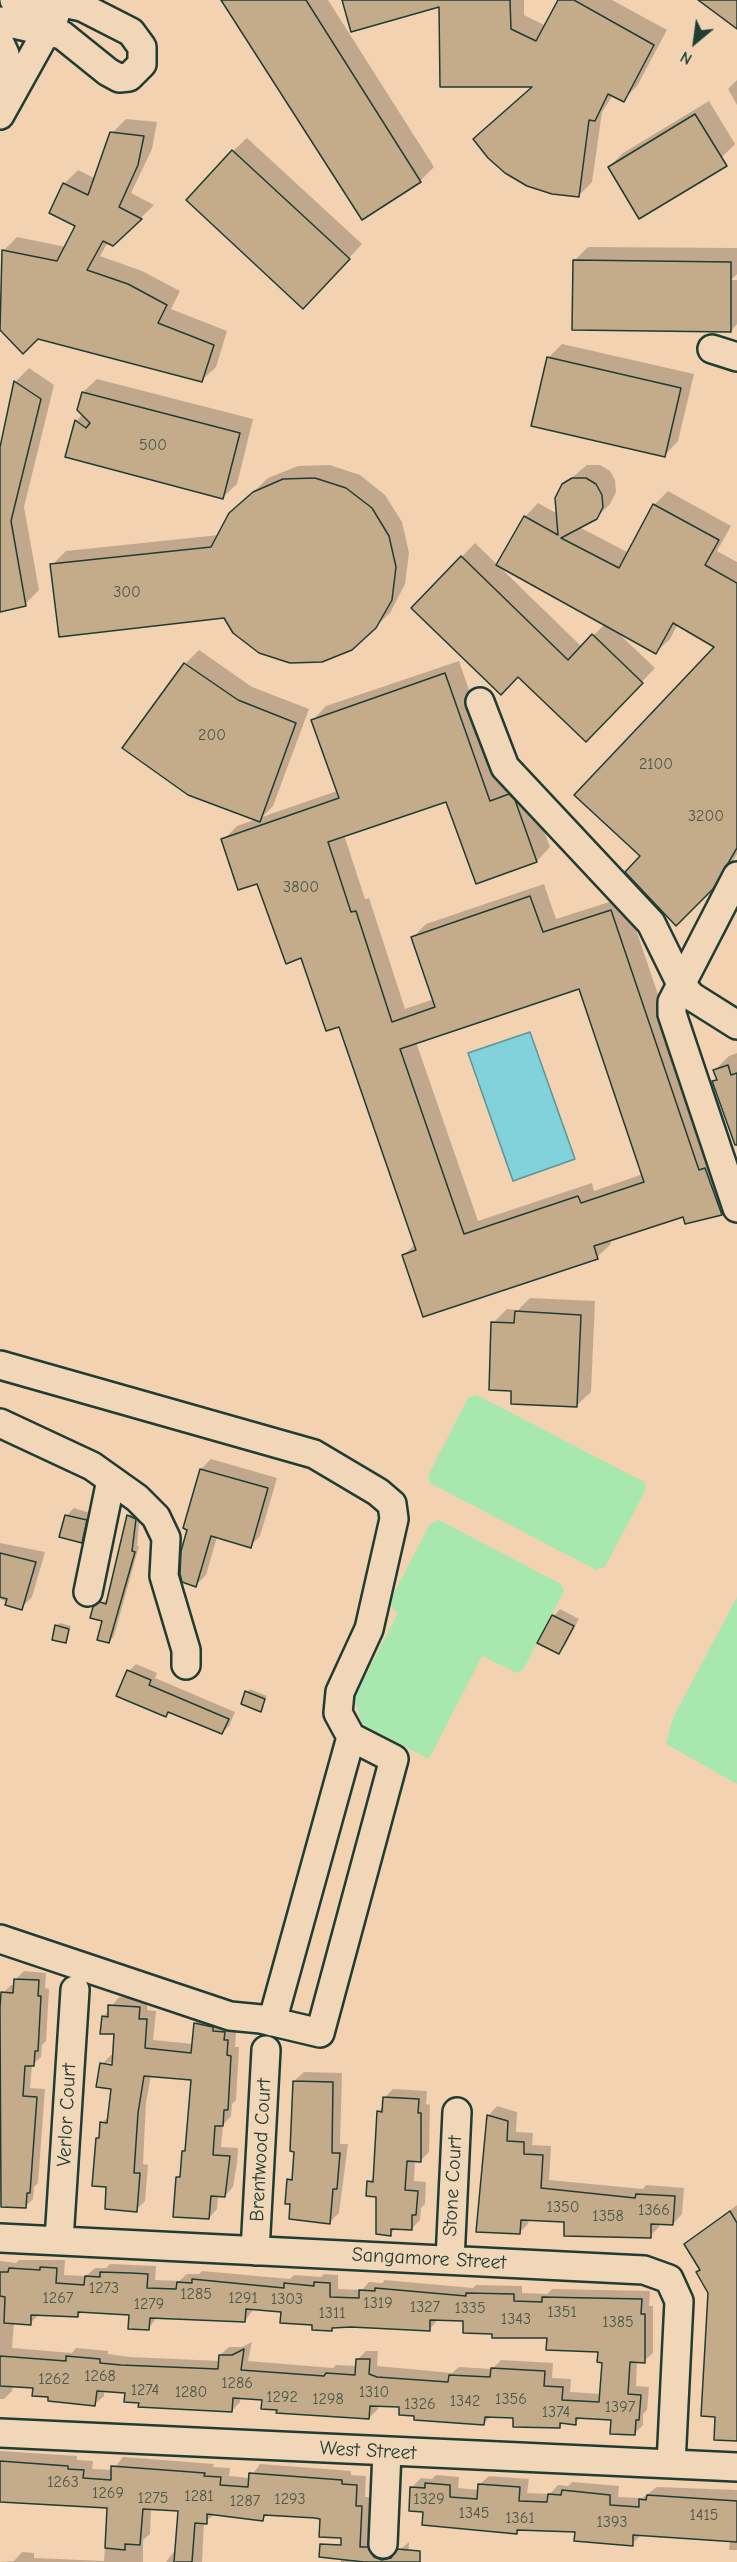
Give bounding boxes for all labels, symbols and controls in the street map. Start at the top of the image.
north arrow [665,12,725,72]
text: N [677,47,695,68]
house number: 500 [139,435,167,455]
house number: 300 [113,582,141,602]
house number: 200 [198,725,226,745]
house number: 2100 [639,754,673,774]
house number: 3200 [688,806,724,826]
house number: 3800 [283,877,319,897]
street label: Verlor Court [52,2063,82,2167]
street label: Brentwood Court [245,2078,277,2222]
street label: Stone Court [438,2135,468,2237]
house number: 1350 [547,2197,579,2217]
house number: 1366 [638,2200,670,2220]
house number: 1358 [592,2206,624,2226]
street label: Sangamore Street [351,2243,507,2275]
house number: 1273 [89,2278,119,2298]
house number: 1285 [180,2284,212,2304]
house number: 1267 [43,2288,73,2308]
house number: 1291 [228,2288,258,2308]
house number: 1303 [271,2289,303,2309]
house number: 1319 [363,2293,393,2313]
house number: 1279 [134,2294,164,2314]
house number: 1327 [410,2297,440,2317]
house number: 1335 [454,2298,486,2318]
house number: 1351 [547,2302,577,2322]
house number: 1311 [318,2303,346,2323]
house number: 1343 [501,2309,531,2329]
house number: 1385 [602,2312,634,2332]
house number: 1268 [84,2366,116,2386]
house number: 1262 [38,2369,70,2389]
house number: 1286 [221,2373,253,2393]
house number: 1274 [131,2380,159,2400]
house number: 1280 [175,2382,207,2402]
house number: 1310 [359,2382,389,2402]
house number: 1292 [266,2387,298,2407]
house number: 1298 [312,2389,344,2409]
house number: 1356 [495,2389,527,2409]
house number: 1342 [450,2391,480,2411]
house number: 1326 [404,2394,436,2414]
house number: 1397 [605,2397,635,2417]
house number: 1374 [542,2402,570,2422]
street label: West Street [319,2436,417,2466]
house number: 1263 [47,2472,79,2492]
house number: 1269 [92,2483,124,2503]
house number: 1281 [184,2486,214,2506]
house number: 1275 [138,2488,168,2508]
house number: 1293 [274,2489,306,2509]
house number: 1329 [413,2489,445,2509]
house number: 1287 [230,2491,260,2511]
house number: 1345 [459,2503,489,2523]
house number: 1415 [689,2505,719,2525]
house number: 1361 [505,2508,535,2528]
house number: 1393 [596,2512,628,2532]

